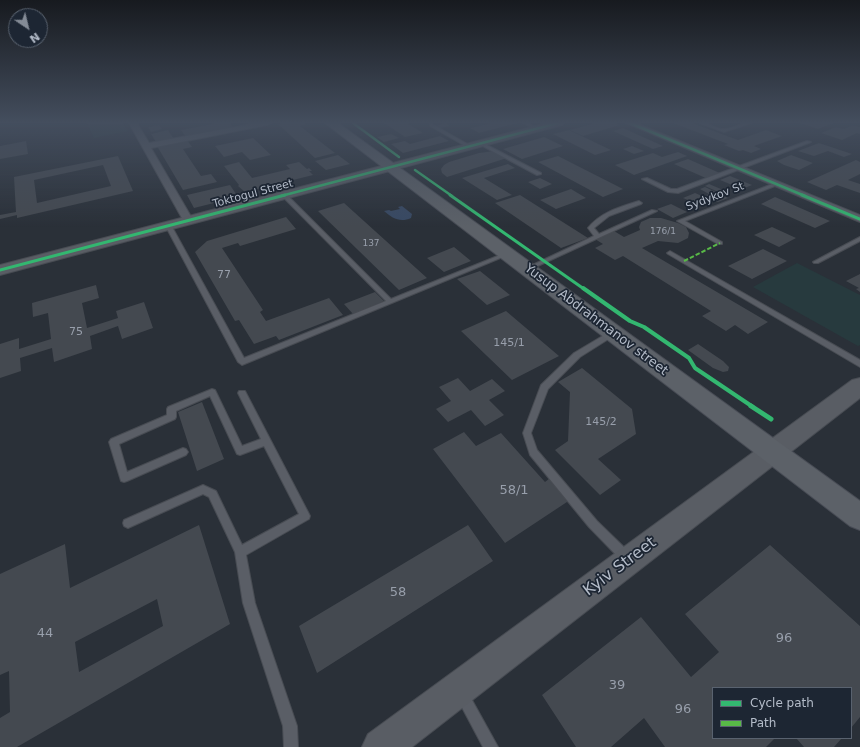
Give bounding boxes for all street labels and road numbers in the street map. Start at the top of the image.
street label: Toktogul Street [211,177,295,211]
street label: Sydykov St [684,180,746,214]
street label: Yusup Abdrahmanov street [521,261,671,379]
street label: Kyiv Street [580,533,660,601]

